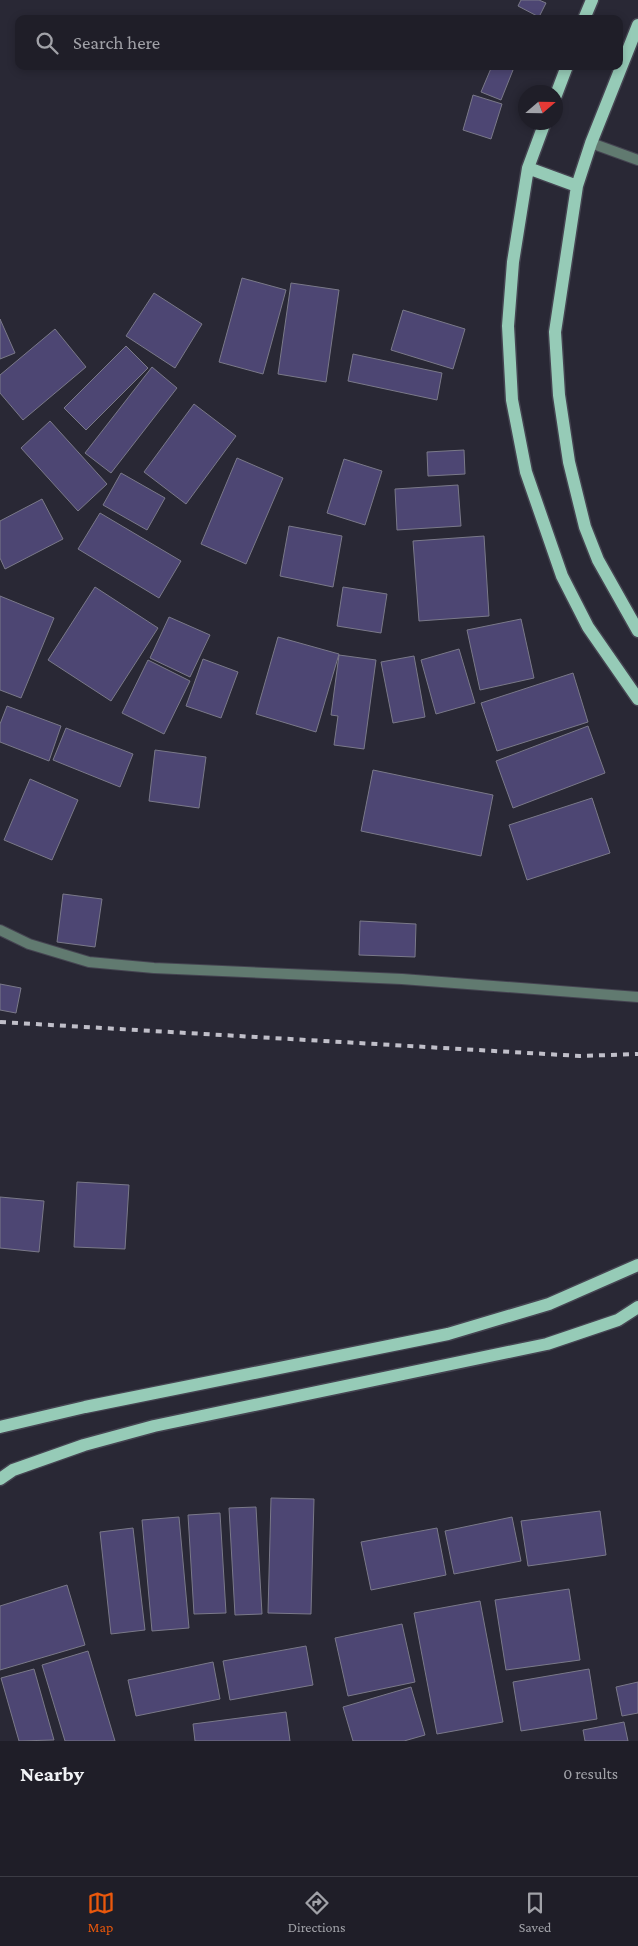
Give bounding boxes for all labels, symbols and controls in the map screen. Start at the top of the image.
search box [15,15,623,70]
icon: search [33,29,61,57]
text: Search here [73,32,160,53]
north arrow [518,85,563,130]
text: Nearby [20,1762,84,1786]
text: 0 results [563,1765,618,1782]
tab: Map [87,1889,115,1935]
tab: Directions [288,1889,346,1935]
tab: Saved [519,1889,551,1935]

